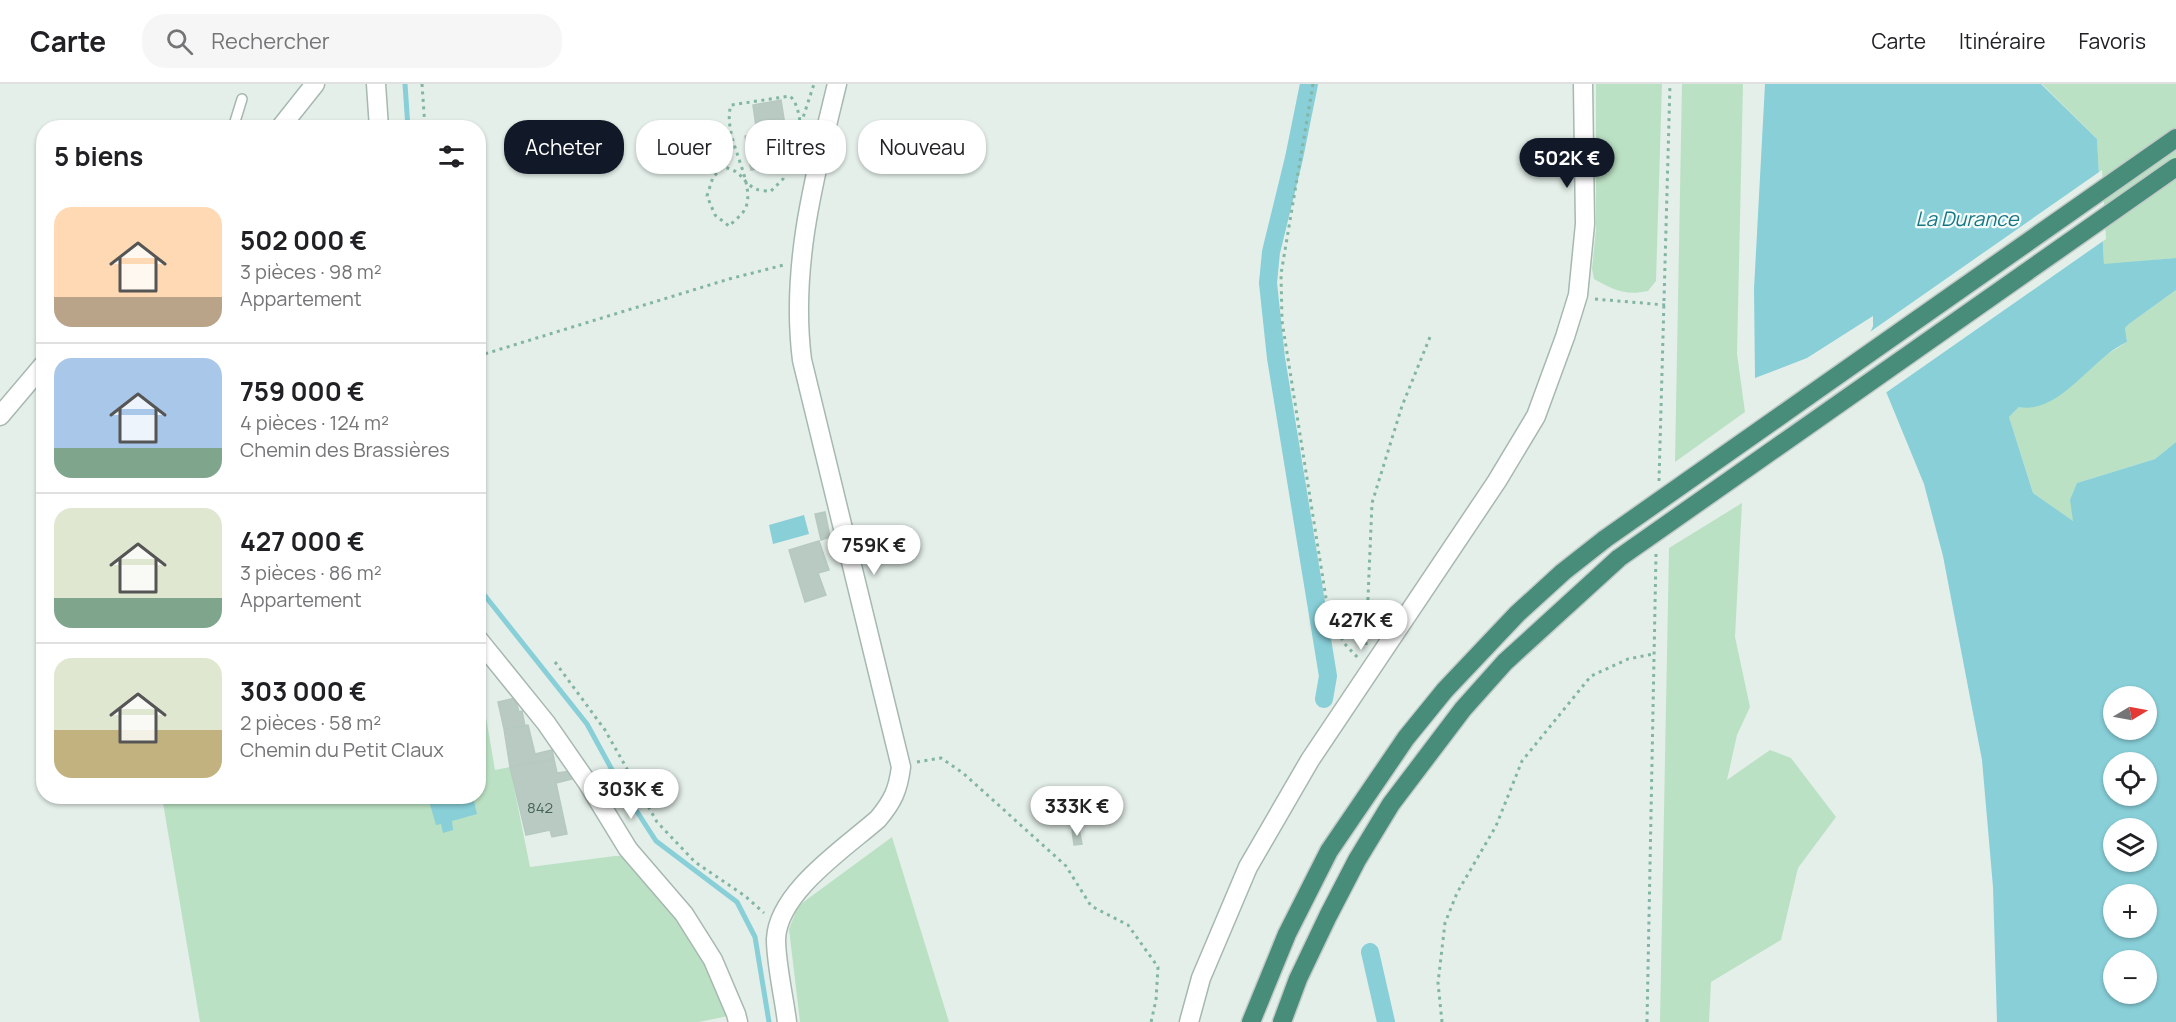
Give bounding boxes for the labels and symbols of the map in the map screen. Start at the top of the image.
pin: 502K € [1518,138,1616,189]
water label: La Durance [1916,205,2020,232]
pin: 759K € [825,525,923,576]
pin: 427K € [1312,600,1410,651]
north arrow [2103,686,2157,740]
pin: 303K € [582,769,680,820]
pin: 333K € [1028,786,1126,837]
house number: 842 [527,797,553,818]

